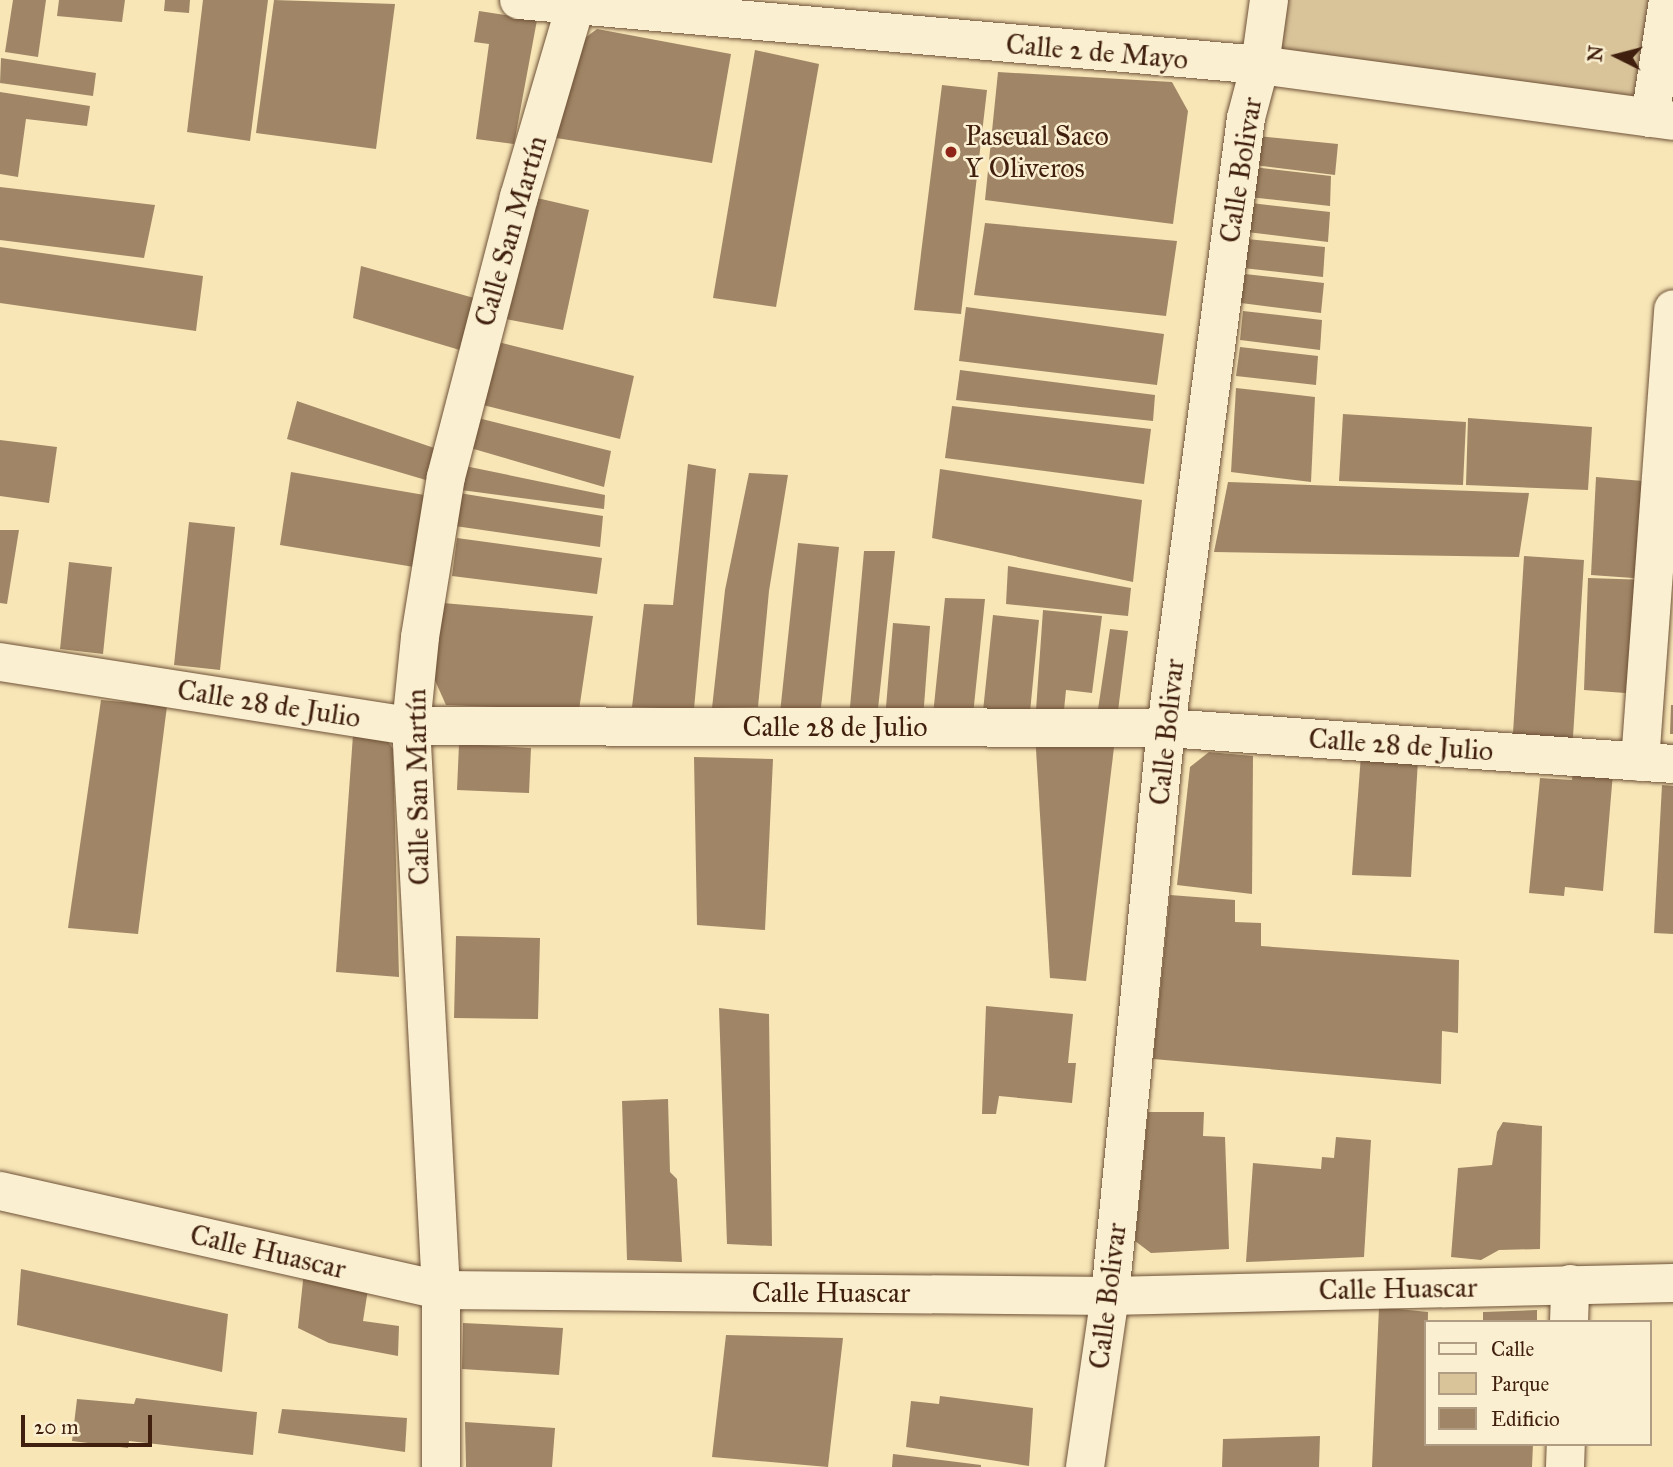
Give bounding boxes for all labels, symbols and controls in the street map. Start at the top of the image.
north arrow [1582,21,1652,91]
street label: Calle 2 de Mayo [1004,27,1190,77]
text: N [1583,45,1608,63]
street label: Calle Bolivar [1213,95,1269,245]
place label: Pascual Saco Y Oliveros [965,119,1109,185]
street label: Calle San Martín [468,132,554,330]
marker: Pascual Saco Y Oliveros [943,144,959,160]
street label: Calle Bolivar [1143,657,1191,807]
street label: Calle 28 de Julio [175,673,363,735]
street label: Calle San Martín [399,688,437,886]
street label: Calle 28 de Julio [742,710,928,744]
street label: Calle 28 de Julio [1307,722,1495,768]
street label: Calle Huascar [187,1218,349,1286]
street label: Calle Bolivar [1082,1221,1134,1371]
street label: Calle Huascar [1318,1271,1478,1307]
street label: Calle Huascar [752,1276,910,1310]
legend [1424,1320,1652,1446]
text: Calle [1491,1336,1534,1362]
text: Parque [1491,1371,1549,1397]
scale bar [24,1400,156,1444]
text: Edificio [1491,1406,1560,1432]
text: 20 m [34,1414,79,1440]

